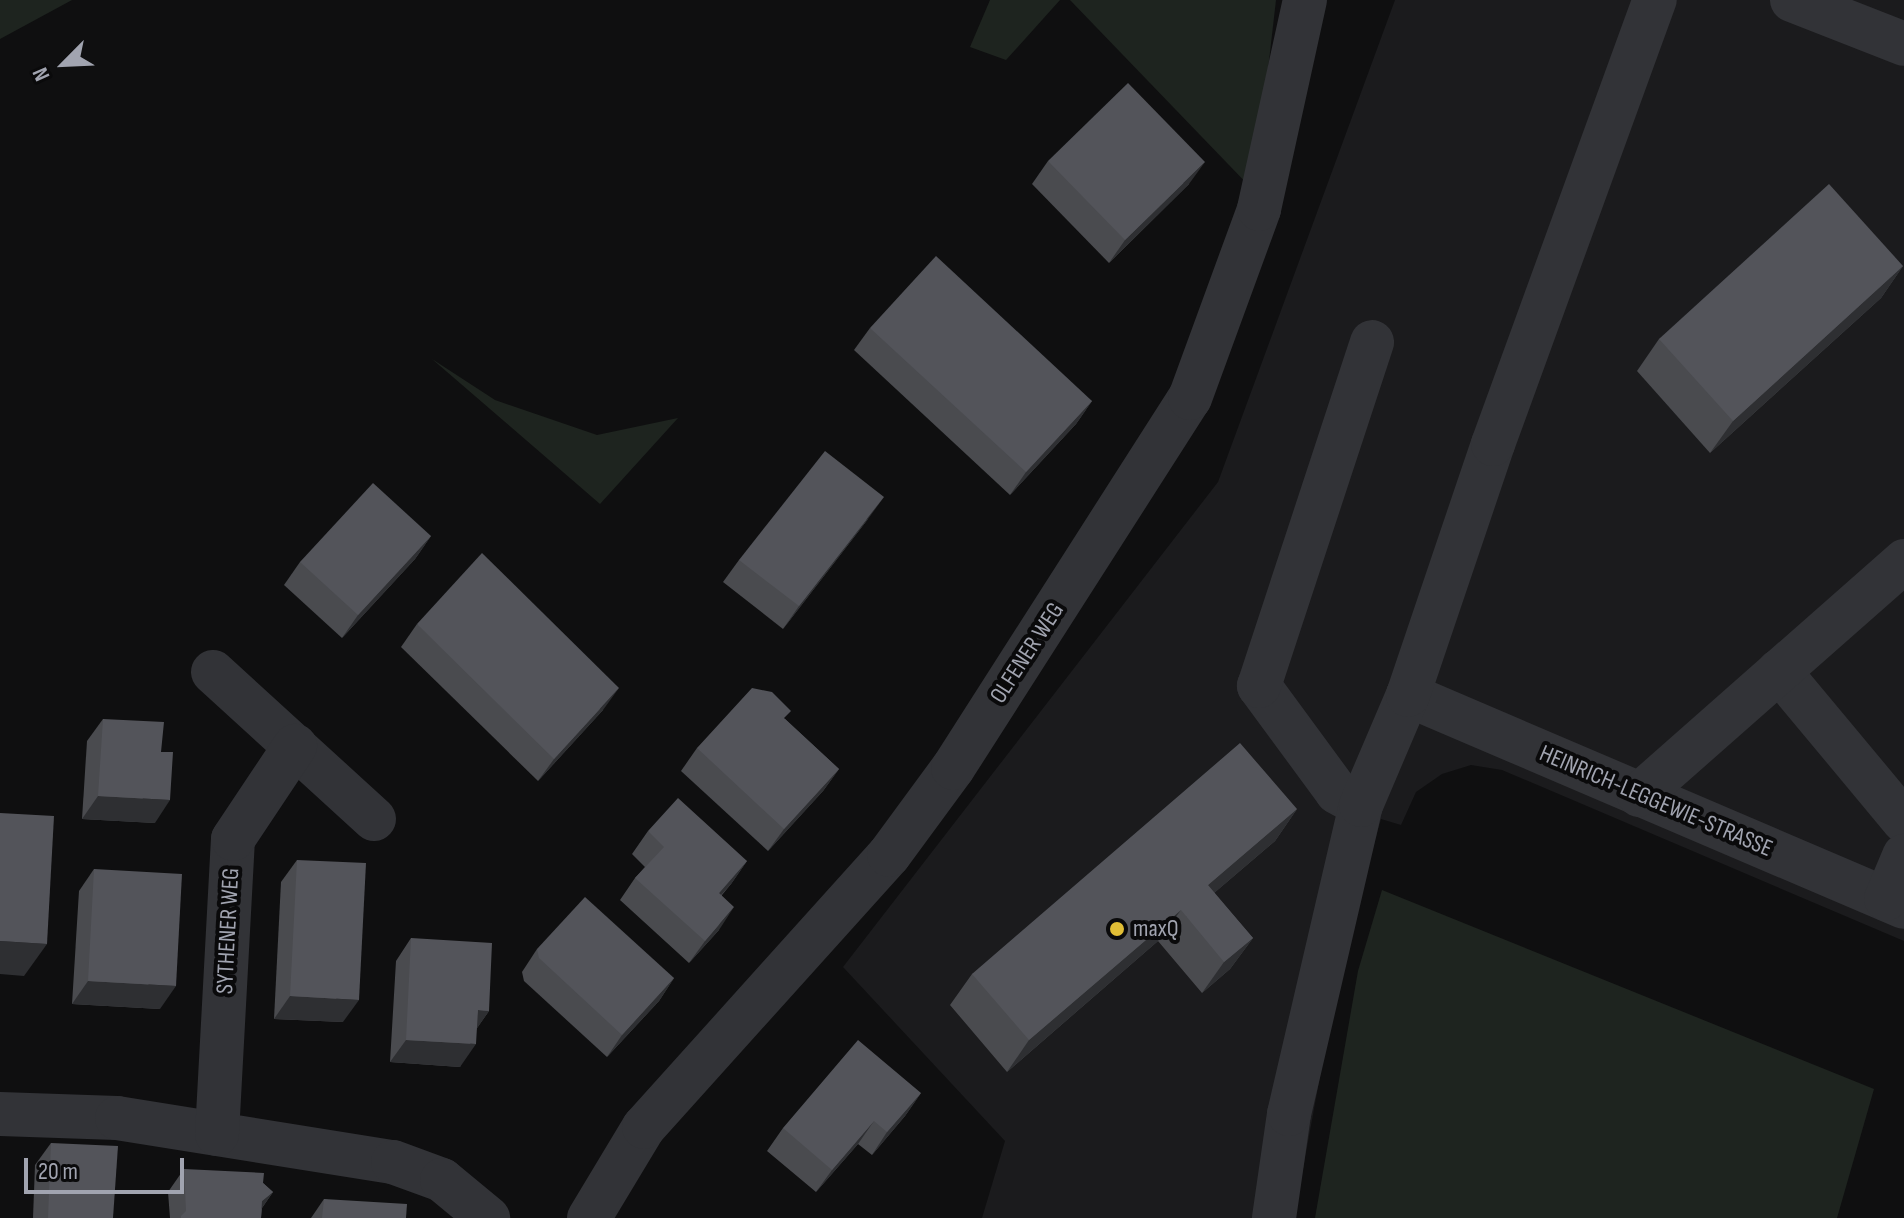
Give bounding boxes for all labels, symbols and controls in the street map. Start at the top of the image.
north arrow [24,24,104,104]
text: N [27,63,56,85]
street label: OLFENER WEG [984,597,1070,709]
street label: HEINRICH-LEGGEWIE-STRASSE [1535,739,1777,863]
street label: SYTHENER WEG [210,867,246,995]
place label: maxQ [1133,915,1178,943]
marker: maxQ [1108,920,1126,938]
scale bar [28,1142,188,1192]
text: 20 m [38,1157,78,1186]

